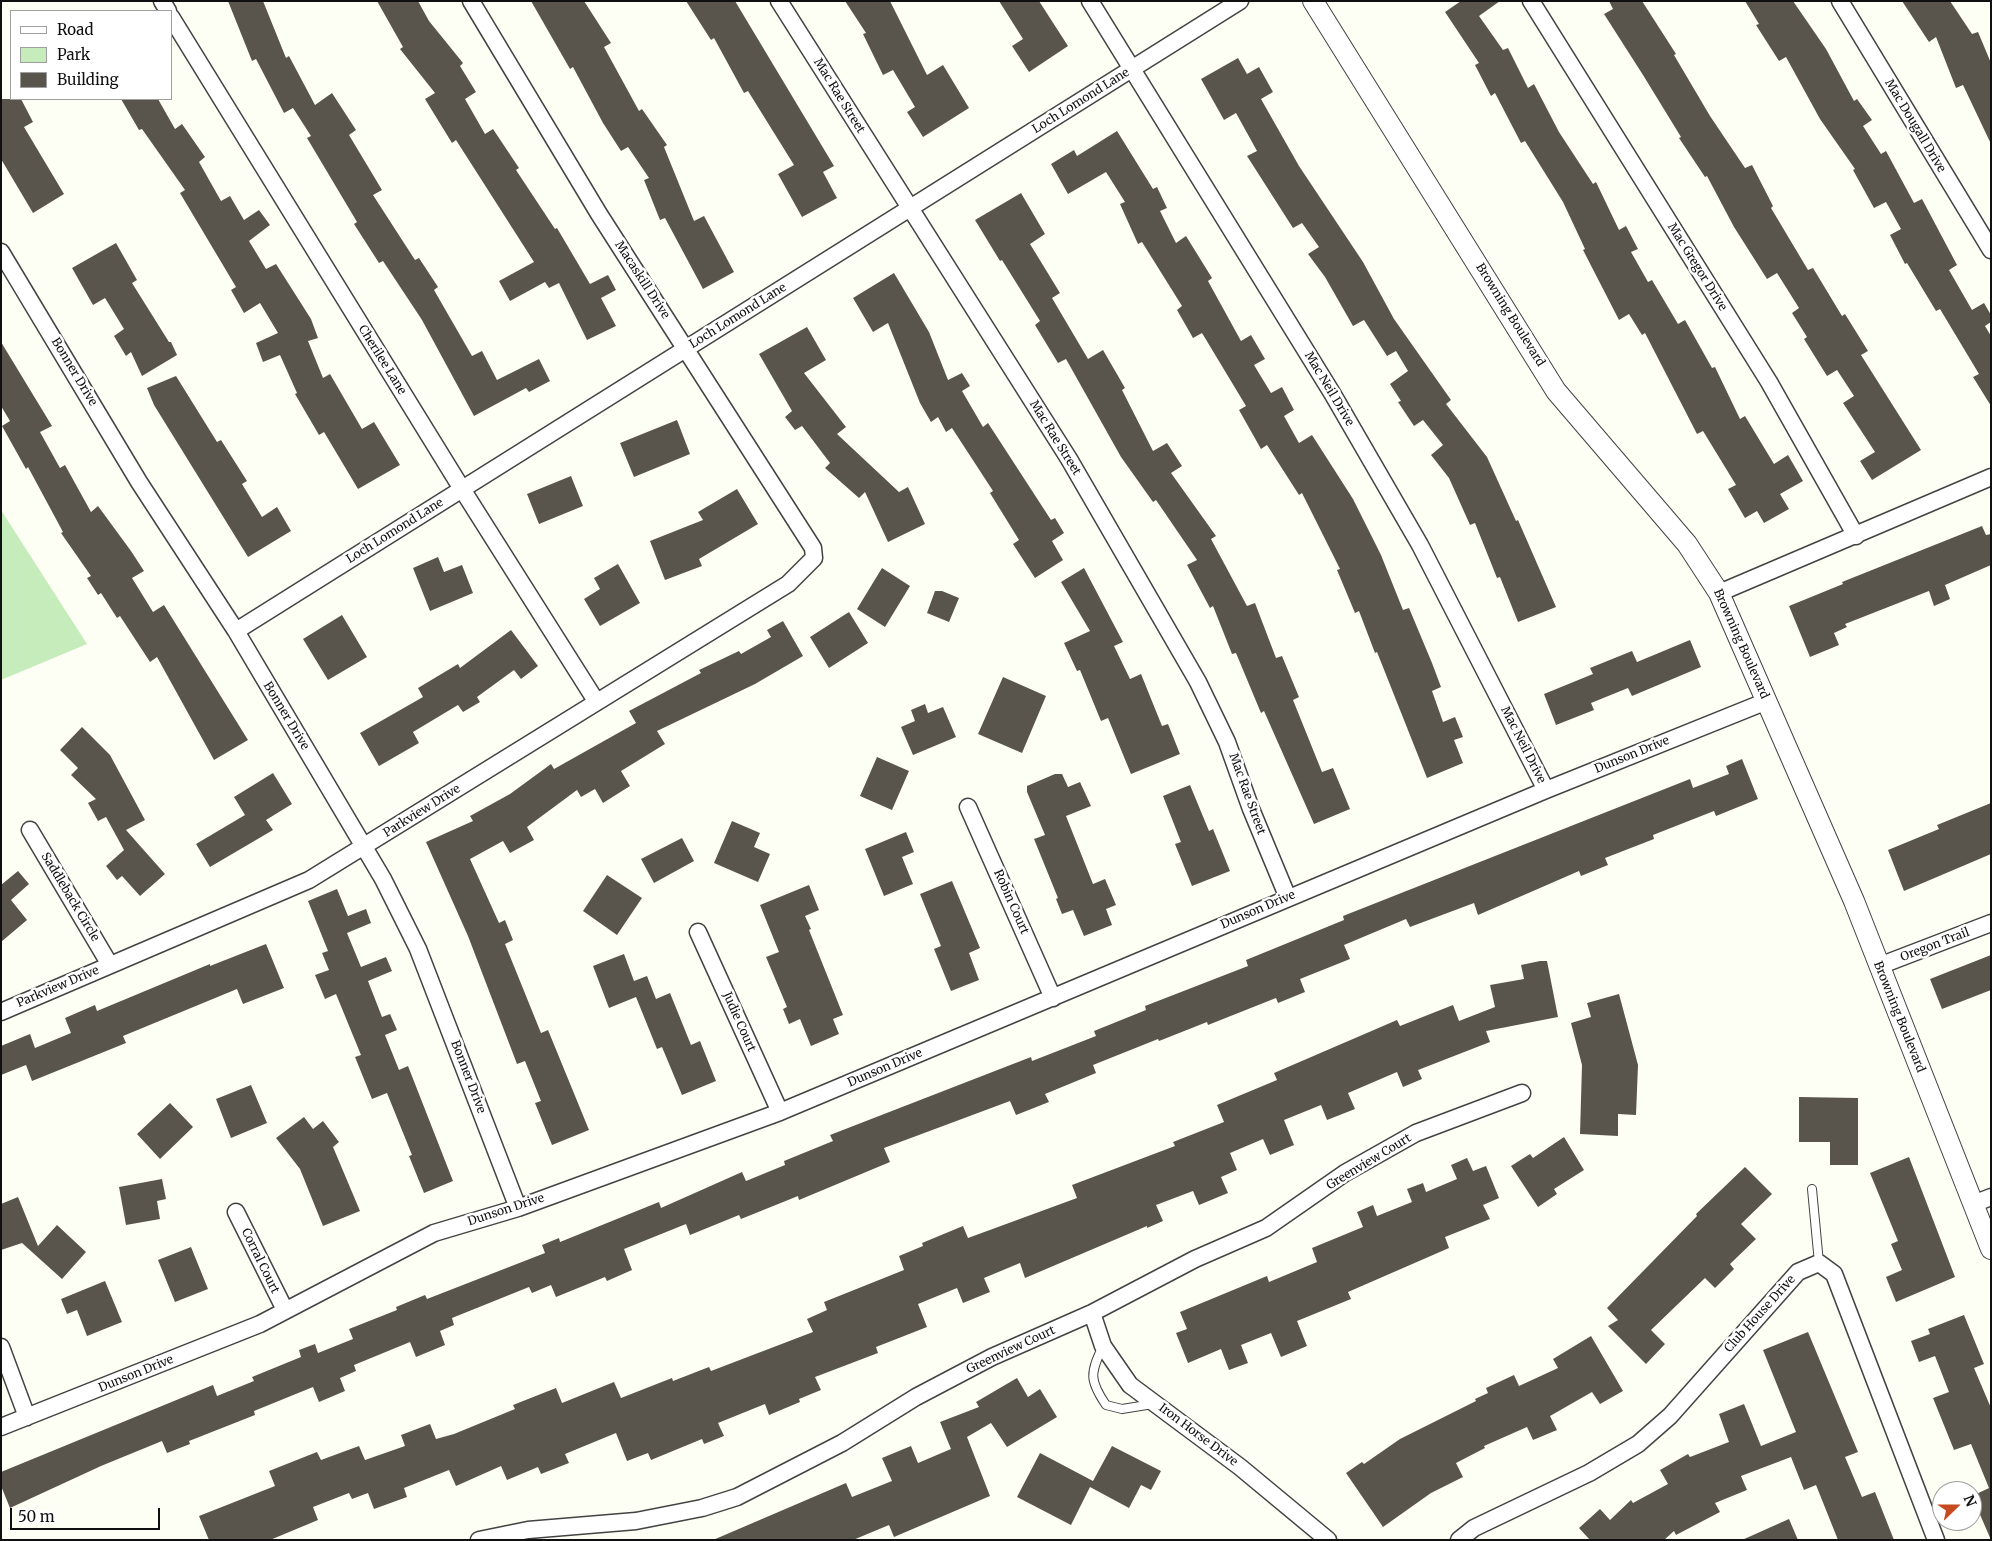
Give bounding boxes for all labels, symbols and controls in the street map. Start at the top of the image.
legend [10,10,172,100]
text: Road [57,20,93,39]
text: Park [57,45,90,64]
street label: Mac Rae Street [810,56,868,136]
street label: Loch Lomond Lane [1030,65,1132,137]
text: Building [57,70,119,89]
street label: Mac Dougall Drive [1882,77,1948,175]
street label: Mac Gregor Drive [1664,221,1730,313]
street label: Macaskill Drive [612,239,672,321]
street label: Browning Boulevard [1473,261,1547,369]
street label: Loch Lomond Lane [687,280,789,352]
street label: Cherilee Lane [355,323,409,397]
street label: Bonner Drive [48,335,100,409]
street label: Mac Neil Drive [1301,349,1357,429]
street label: Mac Rae Street [1026,398,1084,478]
street label: Loch Lomond Lane [344,495,446,567]
street label: Browning Boulevard [1710,587,1772,701]
street label: Bonner Drive [260,679,312,753]
street label: Mac Neil Drive [1497,704,1549,786]
street label: Dunson Drive [1592,733,1672,777]
street label: Mac Rae Street [1226,751,1268,837]
street label: Parkview Drive [381,782,463,840]
street label: Saddleback Circle [38,850,102,944]
street label: Robin Court [990,867,1032,937]
street label: Dunson Drive [1219,888,1297,932]
street label: Oregon Trail [1898,925,1972,965]
street label: Browning Boulevard [1870,959,1928,1075]
street label: Parkview Drive [15,963,101,1011]
street label: Judie Court [719,990,759,1054]
street label: Bonner Drive [448,1039,488,1115]
street label: Dunson Drive [846,1046,924,1090]
street label: Greenview Court [1324,1131,1414,1193]
street label: Dunson Drive [466,1191,546,1229]
street label: Corral Court [238,1226,282,1296]
street label: Club House Drive [1722,1272,1798,1356]
street label: Greenview Court [964,1323,1058,1377]
street label: Dunson Drive [96,1352,176,1396]
street label: Iron Horse Drive [1156,1401,1240,1469]
north arrow [1932,1481,1982,1531]
text: N [1960,1492,1980,1509]
scale bar [12,1498,162,1530]
text: 50 m [18,1507,55,1526]

